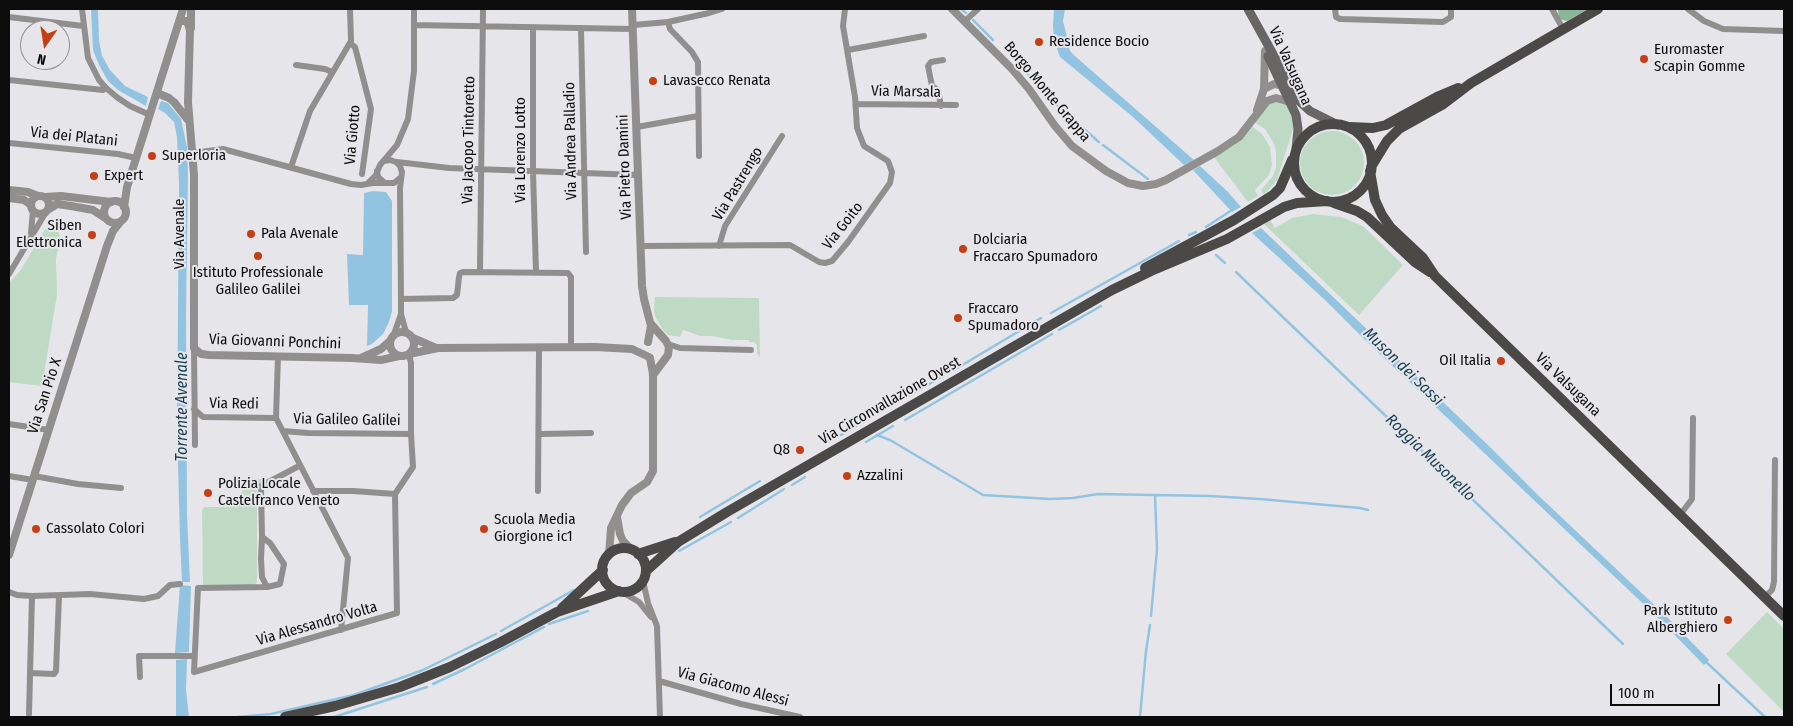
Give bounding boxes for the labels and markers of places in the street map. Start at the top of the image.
place label: Residence Bocio [1049,33,1149,51]
marker: Residence Bocio [1033,36,1045,48]
place label: Euromaster Scapin Gomme [1654,41,1745,76]
marker: Euromaster Scapin Gomme [1638,53,1650,65]
place label: Lavasecco Renata [663,72,771,90]
marker: Lavasecco Renata [647,75,659,87]
place label: Superloria [162,147,226,165]
marker: Superloria [146,150,158,162]
place label: Expert [104,167,143,185]
marker: Expert [88,170,100,182]
place label: Siben Elettronica [16,217,82,252]
place label: Pala Avenale [261,225,338,243]
marker: Pala Avenale [245,228,257,240]
marker: Siben Elettronica [86,229,98,241]
place label: Dolciaria Fraccaro Spumadoro [973,231,1098,266]
marker: Dolciaria Fraccaro Spumadoro [957,243,969,255]
marker: Istituto Professionale Galileo Galilei [252,250,264,262]
place label: Istituto Professionale Galileo Galilei [193,264,323,299]
place label: Fraccaro Spumadoro [968,300,1039,335]
marker: Fraccaro Spumadoro [952,312,964,324]
place label: Oil Italia [1439,352,1491,370]
marker: Oil Italia [1495,355,1507,367]
place label: Q8 [773,441,790,459]
marker: Q8 [794,444,806,456]
place label: Azzalini [857,467,903,485]
marker: Azzalini [841,470,853,482]
place label: Polizia Locale Castelfranco Veneto [218,475,340,510]
marker: Polizia Locale Castelfranco Veneto [202,487,214,499]
place label: Scuola Media Giorgione ic1 [494,511,575,546]
place label: Cassolato Colori [46,520,145,538]
marker: Cassolato Colori [30,523,42,535]
marker: Scuola Media Giorgione ic1 [478,523,490,535]
place label: Park Istituto Alberghiero [1643,602,1718,637]
marker: Park Istituto Alberghiero [1722,614,1734,626]

